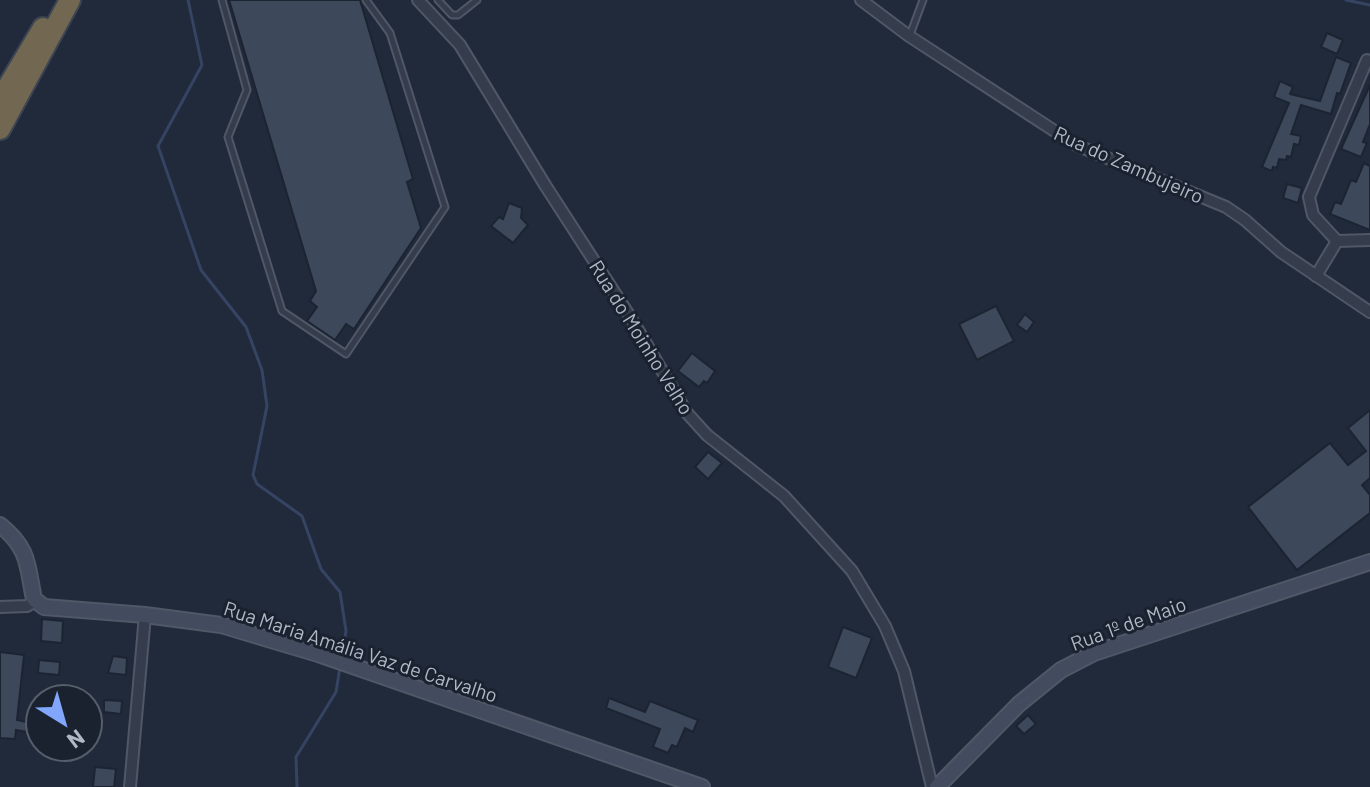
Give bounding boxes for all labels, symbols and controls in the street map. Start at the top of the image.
street label: Rua do Zambujeiro [1051,120,1207,208]
street label: Rua do Moinho Velho [585,255,699,419]
street label: Rua 1º de Maio [1067,591,1189,655]
street label: Rua Maria Amália Vaz de Carvalho [221,595,501,707]
north arrow [24,683,104,763]
text: N [63,725,90,755]

